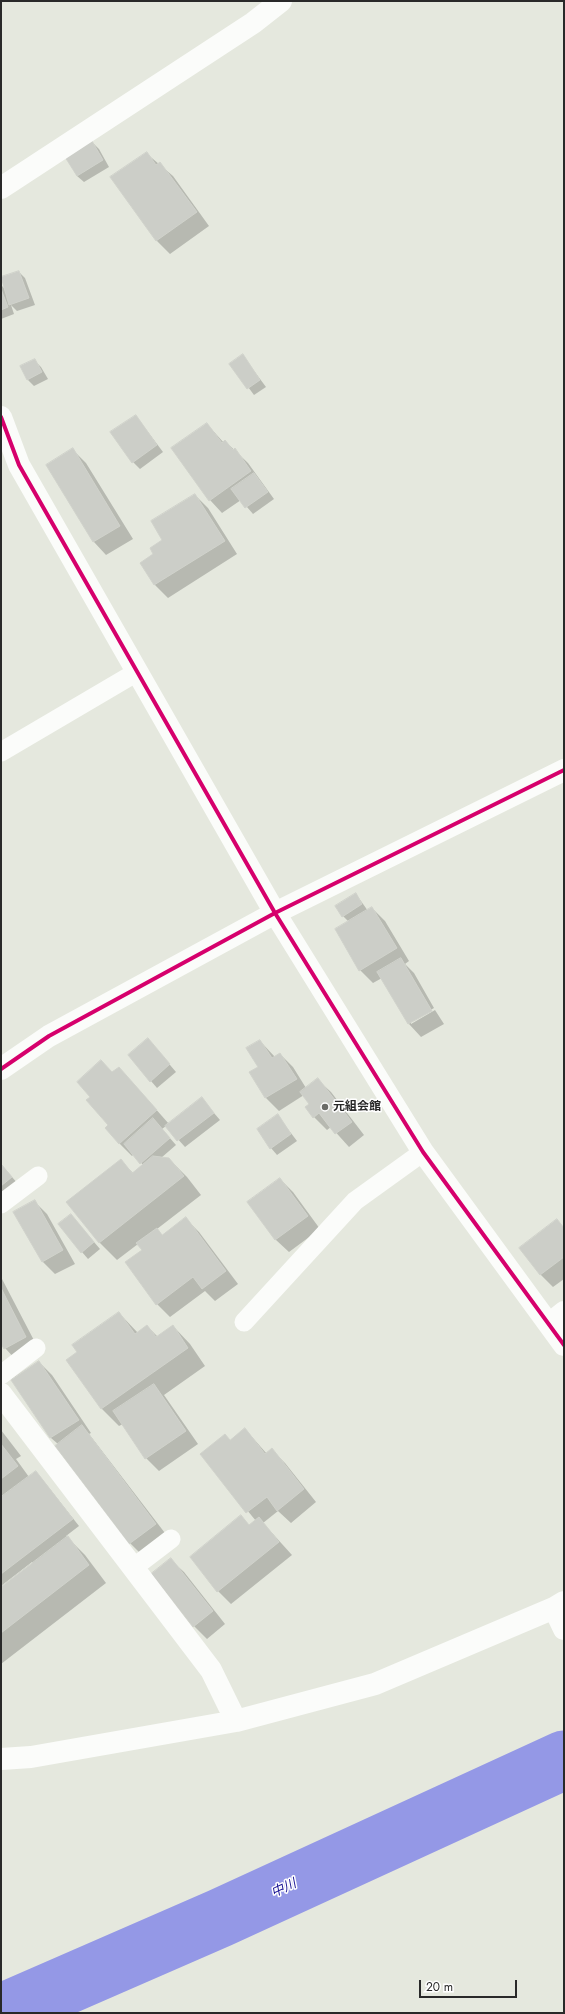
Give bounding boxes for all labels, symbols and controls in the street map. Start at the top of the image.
place label: 元組会館 [333,1100,381,1114]
marker: 元組会館 [320,1102,330,1112]
water label: 中川 [269,1876,299,1902]
scale bar [421,1972,519,1998]
text: 20 m [426,1978,453,1996]

